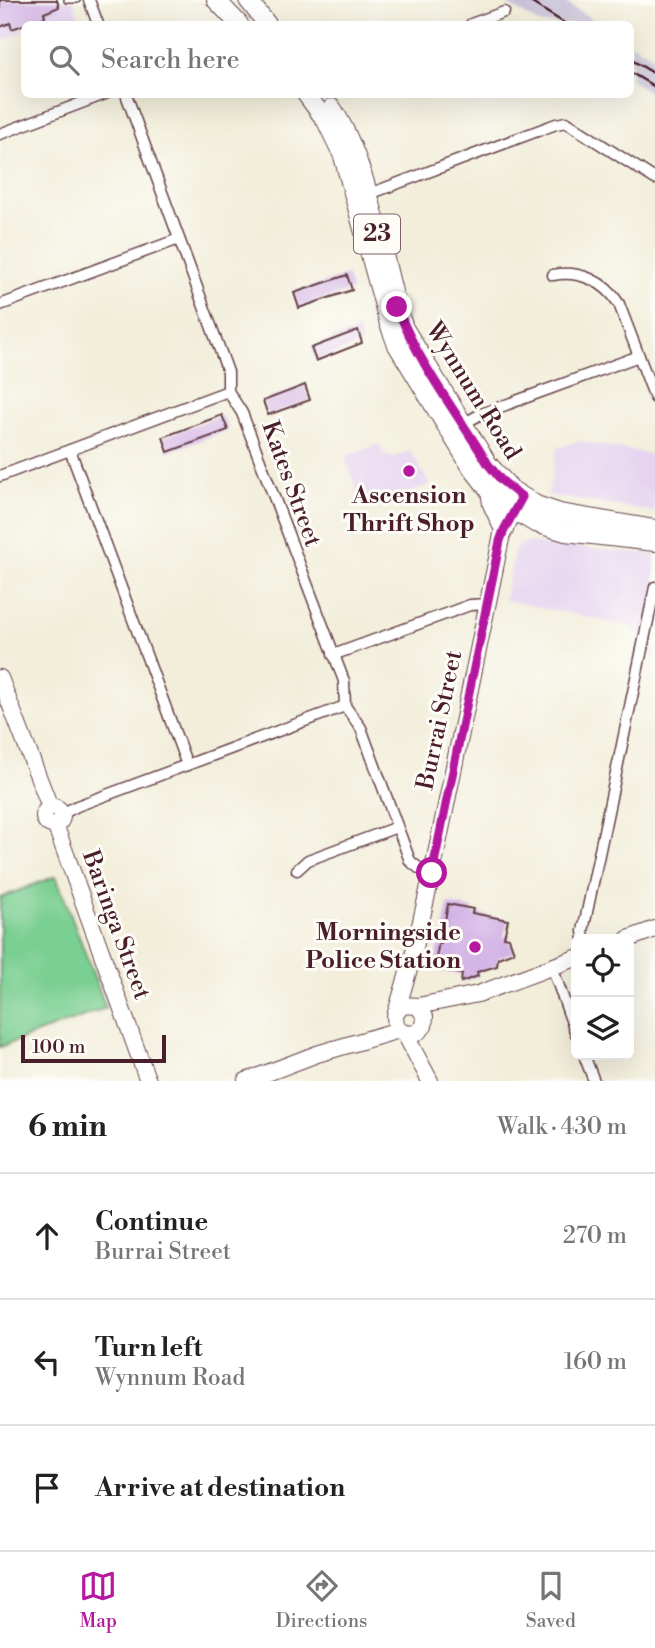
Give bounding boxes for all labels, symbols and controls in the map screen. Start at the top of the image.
search box [21,21,634,98]
icon: search [45,41,83,79]
text: Search here [101,44,240,76]
road number: 23 [354,215,400,254]
route end [381,291,412,322]
street label: Wynnum Road [418,316,527,466]
street label: Kates Street [254,417,328,551]
marker: Ascension Thrift Shop [401,463,417,479]
place label: Ascension Thrift Shop [343,481,475,539]
street label: Burrai Street [410,647,470,793]
street label: Baringa Street [75,845,157,1004]
route start [416,857,447,888]
place label: Morningside Police Station [306,918,461,976]
map controls [571,934,634,1060]
button: locate [571,934,634,997]
marker: Morningside Police Station [467,939,483,955]
button: layers [571,997,634,1060]
scale bar [21,1032,166,1064]
text: 100 m [32,1035,85,1059]
text: 6 min [28,1108,107,1146]
text: Walk · 430 m [497,1113,627,1141]
text: Continue [95,1206,208,1238]
icon: ahead [28,1217,66,1255]
text: 270 m [563,1222,627,1250]
text: Burrai Street [95,1238,231,1266]
text: Turn left [95,1332,203,1364]
icon: left [28,1343,66,1381]
text: 160 m [564,1348,627,1376]
text: Wynnum Road [95,1364,245,1392]
icon: arrive [28,1469,66,1507]
text: Arrive at destination [95,1472,345,1504]
tab: Map [79,1567,117,1633]
tab: Directions [276,1567,367,1633]
tab: Saved [526,1567,576,1633]

